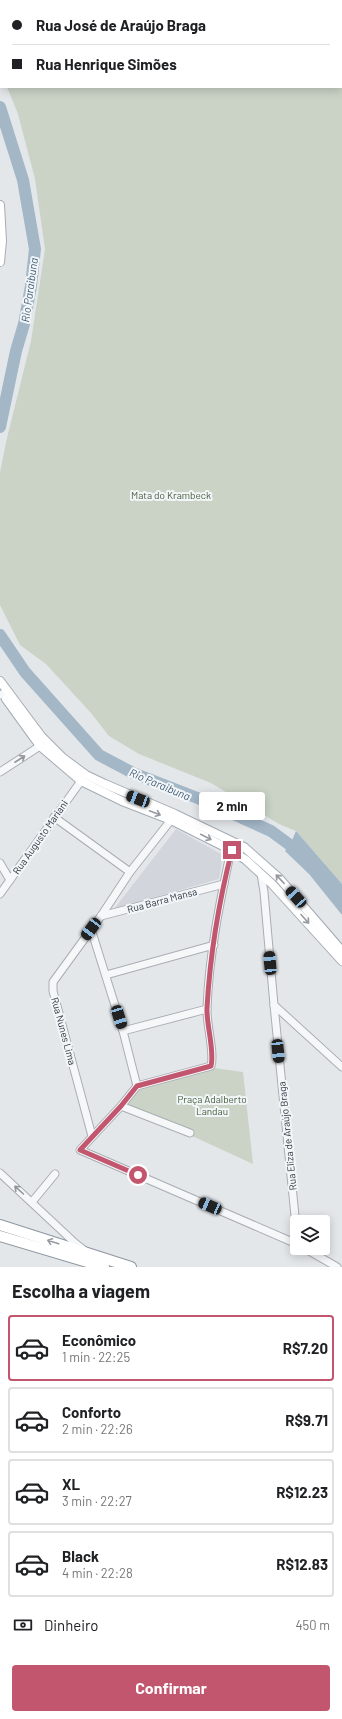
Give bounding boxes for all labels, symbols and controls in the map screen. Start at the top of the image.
text: Rua José de Araújo Braga [36,16,206,34]
text: Rua Henrique Simões [36,55,177,73]
water label: Rio Paraibuna [18,257,40,323]
park label: Mata do Krambeck [131,489,211,501]
one-way arrow [14,755,25,763]
water label: Rio Paraibuna [128,765,192,803]
car [125,789,151,809]
callout: 2 min [199,792,265,820]
street label: Rua Augusto Mariani [10,798,70,876]
text: 2 min [216,798,248,814]
one-way arrow [149,810,161,818]
one-way arrow [200,834,212,841]
route end [223,841,241,859]
one-way arrow [275,874,284,884]
car [284,884,308,910]
street label: Rua Barra Mansa [126,885,198,915]
one-way arrow [301,914,310,925]
car [79,916,103,942]
car [263,951,277,975]
street label: Rua Nunes Lima [49,996,79,1066]
car [110,1004,128,1030]
car [271,1038,285,1064]
street label: Rua Eliza de Araújo Braga [275,1081,299,1191]
park label: Praça Adalberto Landau [177,1093,247,1117]
route start [129,1166,147,1184]
one-way arrow [14,1185,24,1195]
car [197,1196,223,1216]
map controls [290,1215,330,1255]
button: layers [290,1215,330,1255]
one-way arrow [47,1238,60,1245]
text: Escolha a viagem [12,1280,150,1302]
icon: car [14,1330,50,1366]
text: Econômico [62,1331,136,1349]
text: R$7.20 [283,1339,328,1357]
text: 1 min · 22:25 [62,1349,130,1365]
icon: car [14,1402,50,1438]
text: Conforto [62,1403,121,1421]
text: R$9.71 [285,1411,328,1429]
text: 2 min · 22:26 [62,1421,133,1437]
icon: car [14,1474,50,1510]
text: XL [62,1475,80,1493]
text: R$12.23 [276,1483,328,1501]
text: 3 min · 22:27 [62,1493,132,1509]
icon: car [14,1546,50,1582]
text: Black [62,1547,99,1565]
text: R$12.83 [276,1555,328,1573]
text: 4 min · 22:28 [62,1565,133,1581]
icon: cash [12,1614,34,1636]
text: Dinheiro [44,1616,99,1634]
text: 450 m [295,1617,330,1633]
button: Confirmar [12,1665,330,1711]

